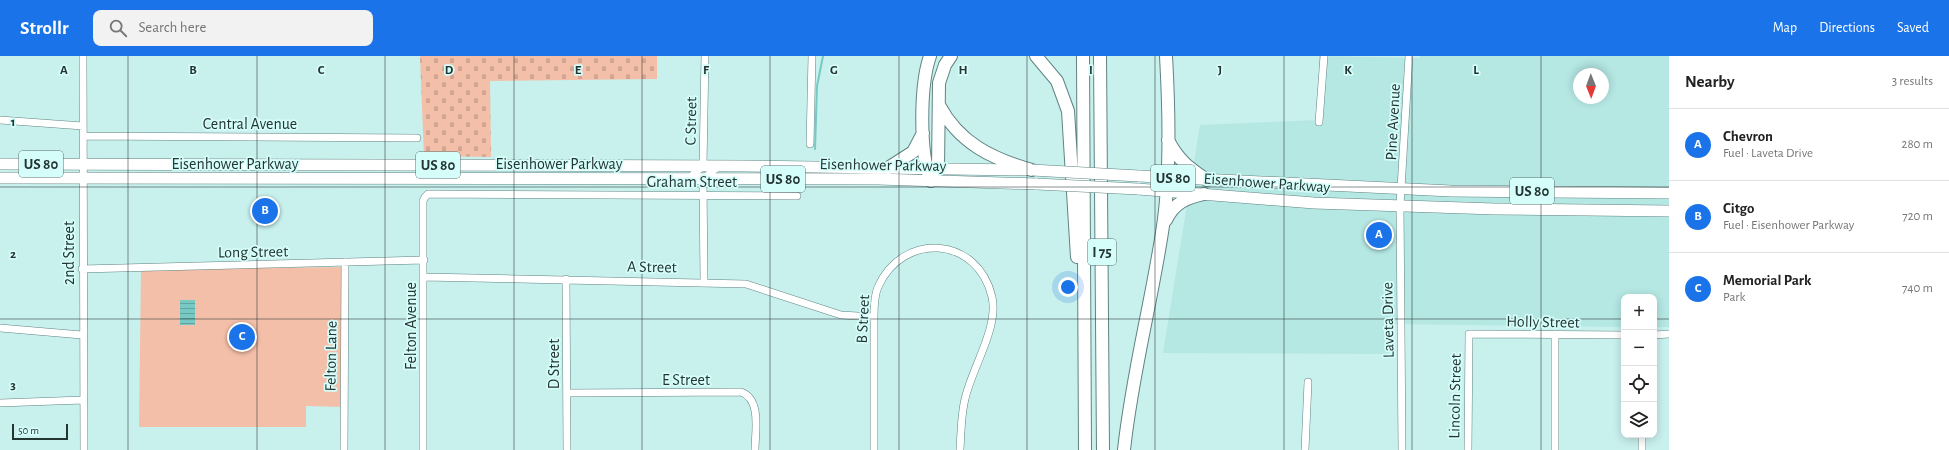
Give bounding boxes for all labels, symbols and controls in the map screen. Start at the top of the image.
search box [93,10,373,46]
icon: search [107,17,129,39]
text: Strollr [20,19,69,38]
text: Search here [139,20,206,35]
text: Map [1773,21,1797,35]
text: Directions [1819,21,1875,35]
text: Saved [1897,21,1929,35]
text: A [60,64,68,77]
text: B [189,64,197,77]
text: C [318,64,325,77]
text: D [445,64,454,77]
text: E [575,64,582,77]
text: F [703,64,710,77]
text: G [830,64,838,77]
text: H [958,64,968,77]
text: I [1089,64,1093,77]
text: J [1218,64,1222,77]
text: K [1344,64,1352,77]
text: L [1473,64,1479,77]
north arrow [1573,68,1609,104]
text: Nearby [1685,73,1735,90]
text: 3 results [1892,75,1933,88]
street label: Pine Avenue [1383,83,1403,161]
street label: C Street [683,97,699,145]
text: 1 [11,116,15,129]
street label: Central Avenue [203,116,297,132]
text: Chevron [1723,129,1773,144]
text: A [1694,138,1702,151]
text: 280 m [1902,138,1933,151]
text: Fuel · Laveta Drive [1723,147,1813,160]
road number: US 80 [19,151,63,177]
road number: US 80 [416,152,460,178]
street label: Eisenhower Parkway [172,156,299,173]
street label: Eisenhower Parkway [496,156,623,173]
street label: Eisenhower Parkway [819,156,947,175]
road number: US 80 [1151,165,1195,191]
road number: US 80 [761,166,805,192]
street label: Eisenhower Parkway [1203,171,1331,196]
street label: Graham Street [647,174,737,190]
road number: US 80 [1510,178,1554,204]
pin: B [252,196,278,226]
text: Citgo [1723,201,1754,216]
text: B [1694,210,1702,223]
text: 720 m [1902,210,1933,223]
text: Fuel · Eisenhower Parkway [1723,219,1854,232]
pin: A [1366,220,1392,250]
street label: 2nd Street [61,221,77,285]
road number: I 75 [1088,239,1116,265]
street label: Long Street [218,243,288,261]
text: 2 [10,248,16,261]
street label: A Street [627,259,677,275]
text: Memorial Park [1723,273,1811,288]
your location [1058,277,1078,297]
street label: Felton Avenue [403,282,419,370]
street label: Laveta Drive [1379,282,1397,358]
text: C [1695,282,1701,295]
text: 740 m [1902,282,1933,295]
text: Park [1723,291,1745,304]
street label: B Street [854,294,872,344]
map controls [1621,294,1657,438]
button: + [1621,294,1657,330]
street label: Holly Street [1506,313,1580,332]
street label: Felton Lane [322,321,340,392]
pin: C [229,322,255,352]
button: − [1621,330,1657,366]
street label: D Street [546,339,562,389]
street label: Lincoln Street [1446,353,1464,439]
button: locate [1621,366,1657,402]
street label: E Street [662,372,710,388]
text: 3 [10,379,16,392]
button: layers [1621,402,1657,438]
scale bar [12,422,68,441]
text: 50 m [18,425,39,436]

